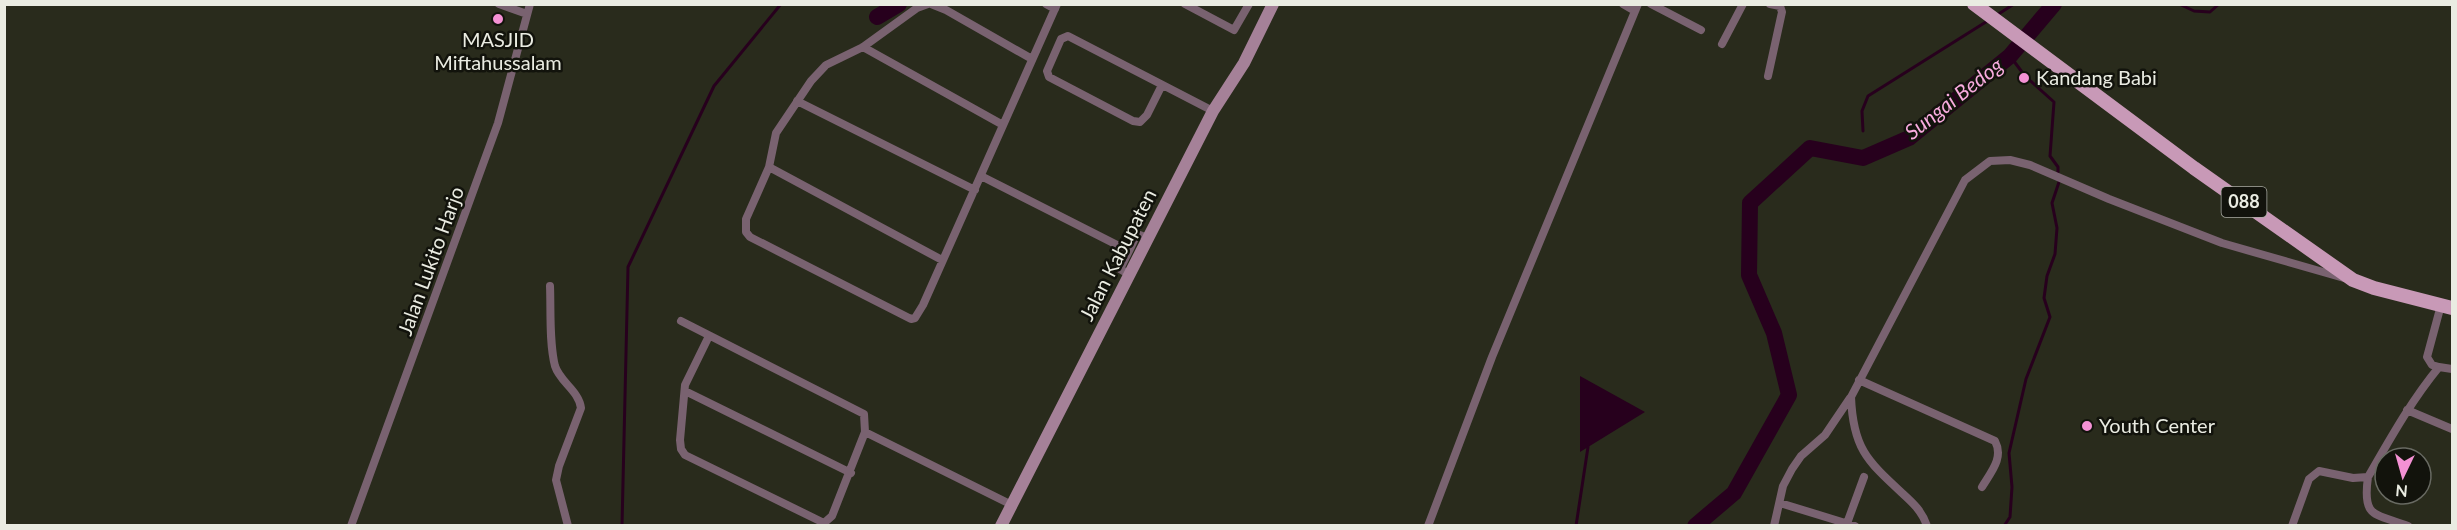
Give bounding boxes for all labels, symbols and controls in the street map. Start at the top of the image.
marker: MASJID Miftahussalam [491,12,505,26]
place label: MASJID Miftahussalam [434,27,562,74]
water label: Sungai Bedog [1899,51,2008,144]
place label: Kandang Babi [2036,65,2157,89]
marker: Kandang Babi [2017,71,2031,85]
street label: Jalan Lukito Harjo [392,183,468,338]
street label: Jalan Kabupaten [1074,185,1161,324]
road number: 088 [2222,187,2266,217]
place label: Youth Center [2099,413,2216,437]
marker: Youth Center [2080,419,2094,433]
north arrow [2373,446,2433,506]
text: N [2395,481,2409,501]

